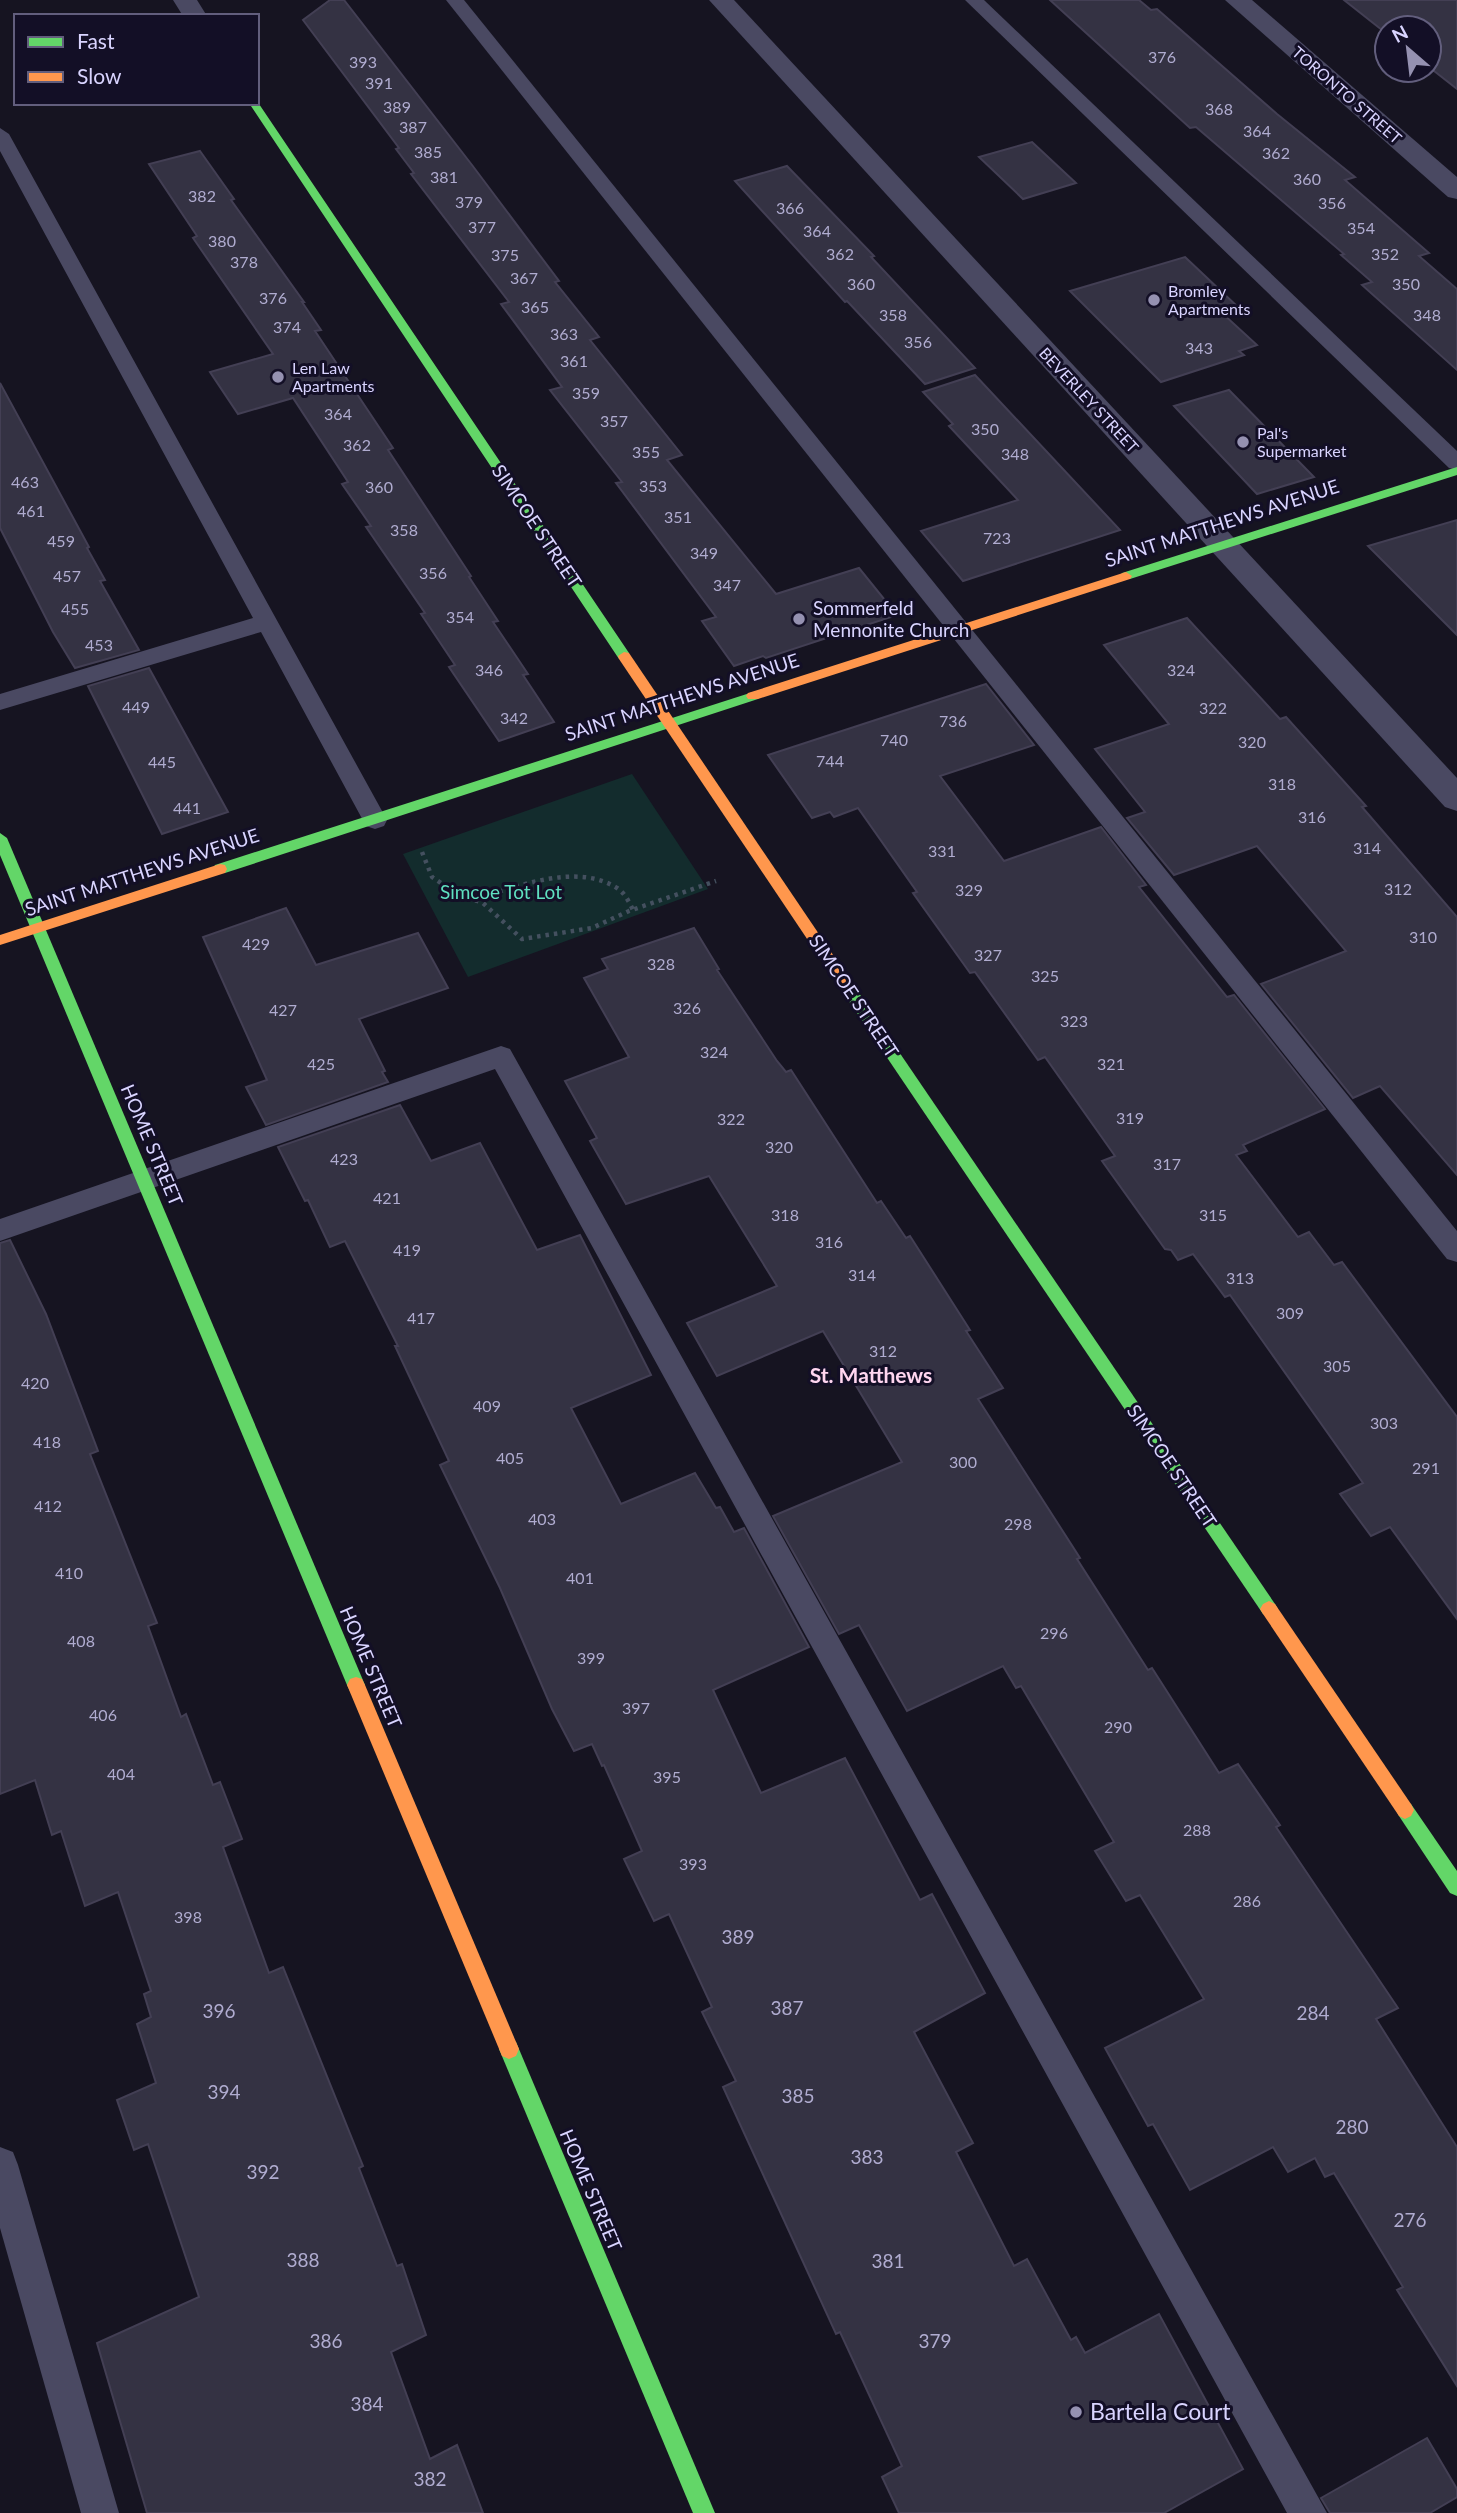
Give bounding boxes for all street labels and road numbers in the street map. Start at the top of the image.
street label: TORONTO STREET [1289,42,1406,148]
street label: BEVERLEY STREET [1036,343,1143,457]
street label: SIMCOE STREET [488,460,587,592]
street label: SAINT MATTHEWS AVENUE [1102,474,1342,571]
street label: SAINT MATTHEWS AVENUE [562,648,802,745]
street label: SAINT MATTHEWS AVENUE [22,823,262,920]
street label: SIMCOE STREET [805,930,904,1062]
street label: HOME STREET [117,1081,188,1209]
street label: SIMCOE STREET [1123,1400,1222,1532]
street label: HOME STREET [336,1603,407,1731]
street label: HOME STREET [556,2126,627,2254]

